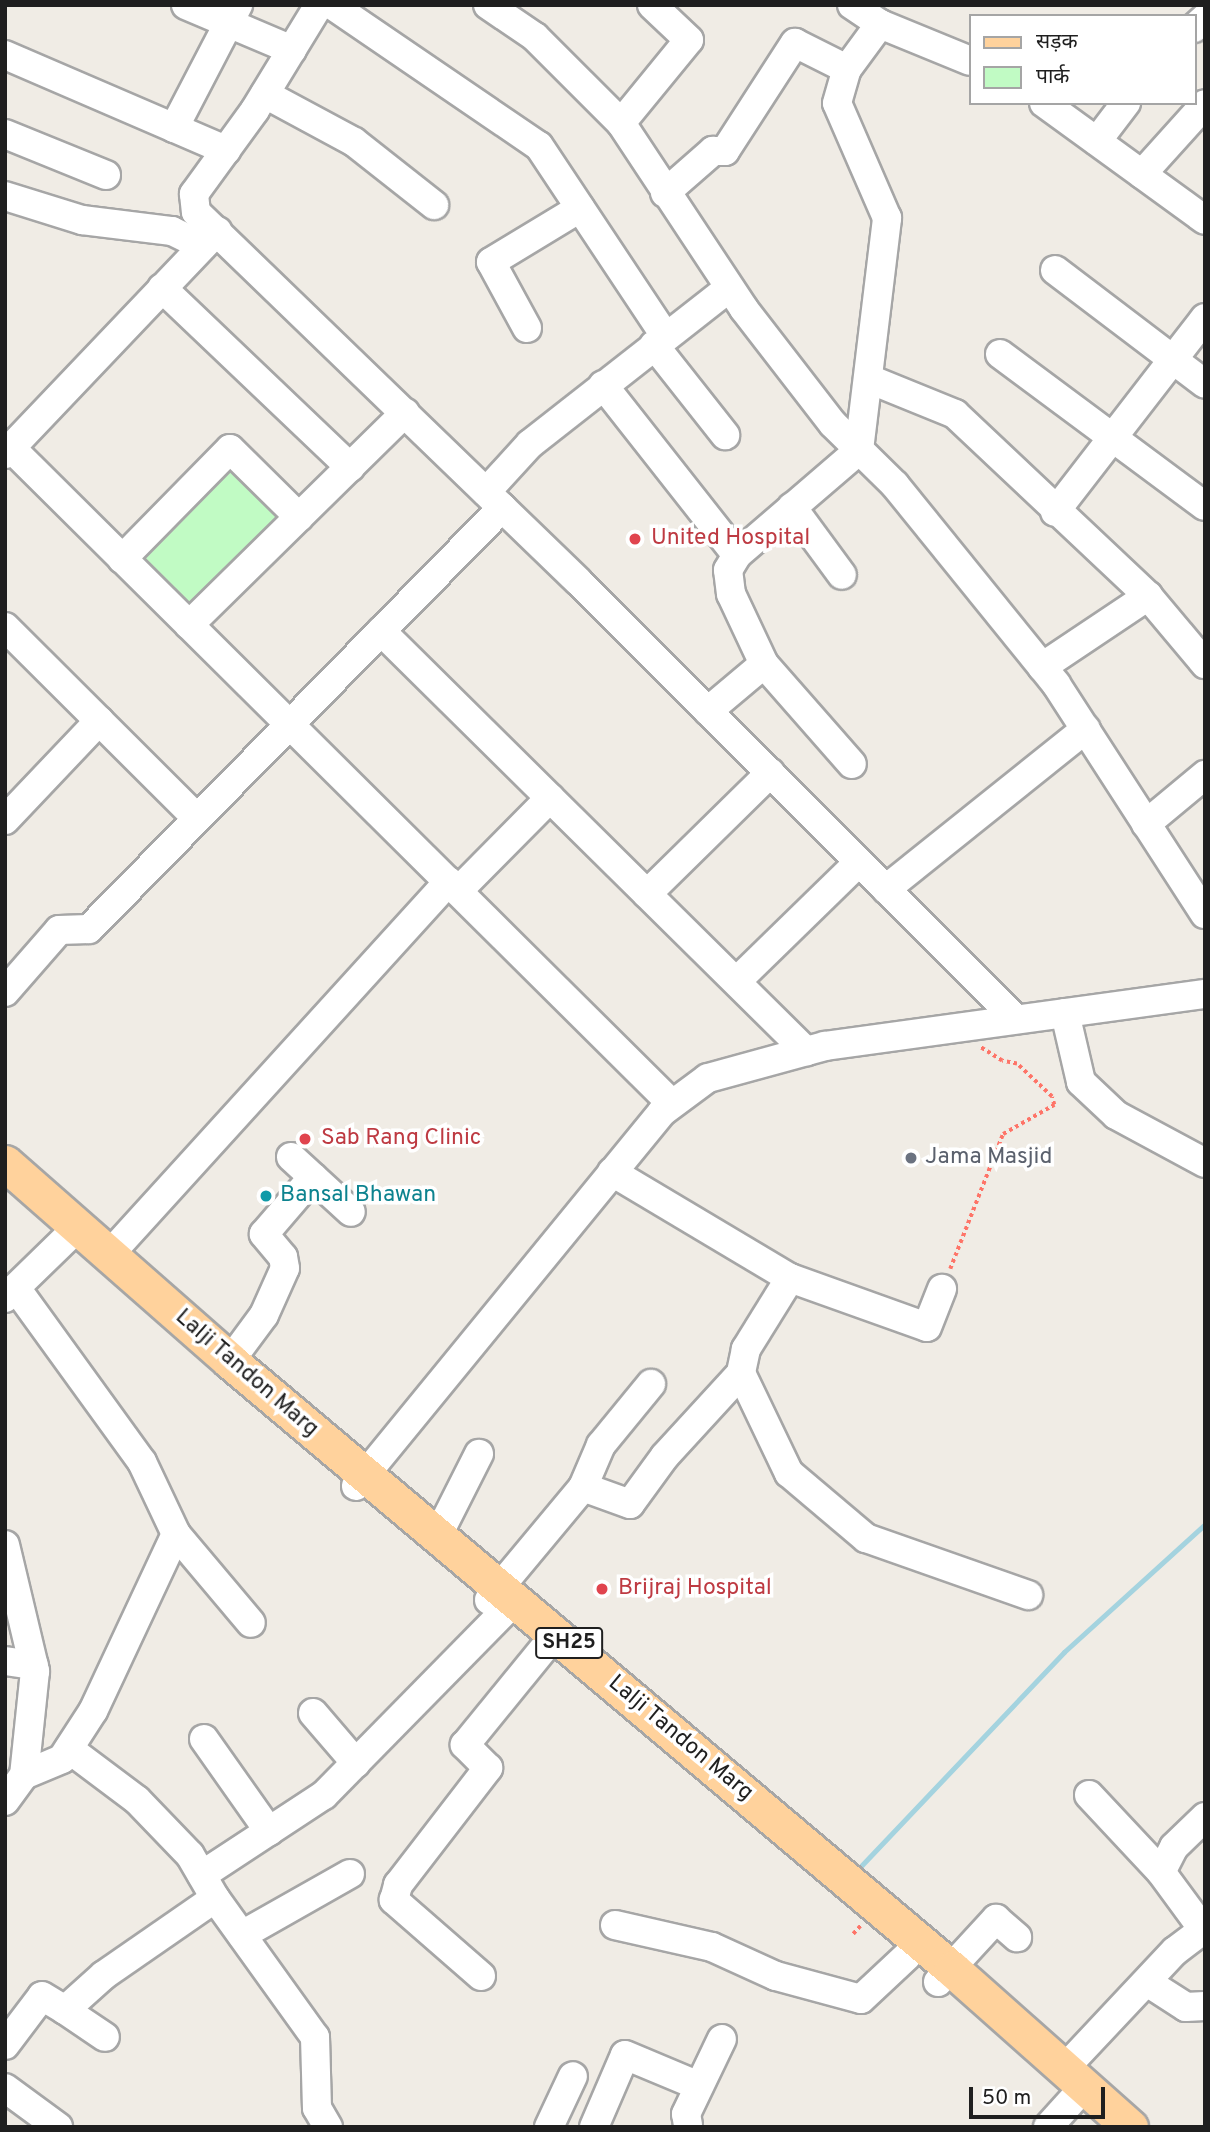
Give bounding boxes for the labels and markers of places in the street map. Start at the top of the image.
place label: United Hospital [651,525,810,553]
marker: United Hospital [625,529,645,549]
place label: Sab Rang Clinic [321,1125,481,1153]
marker: Sab Rang Clinic [295,1129,315,1149]
place label: Jama Masjid [925,1144,1052,1172]
marker: Jama Masjid [903,1150,919,1166]
place label: Bansal Bhawan [280,1182,436,1210]
marker: Bansal Bhawan [258,1188,274,1204]
place label: Brijraj Hospital [618,1575,772,1603]
marker: Brijraj Hospital [592,1579,612,1599]

